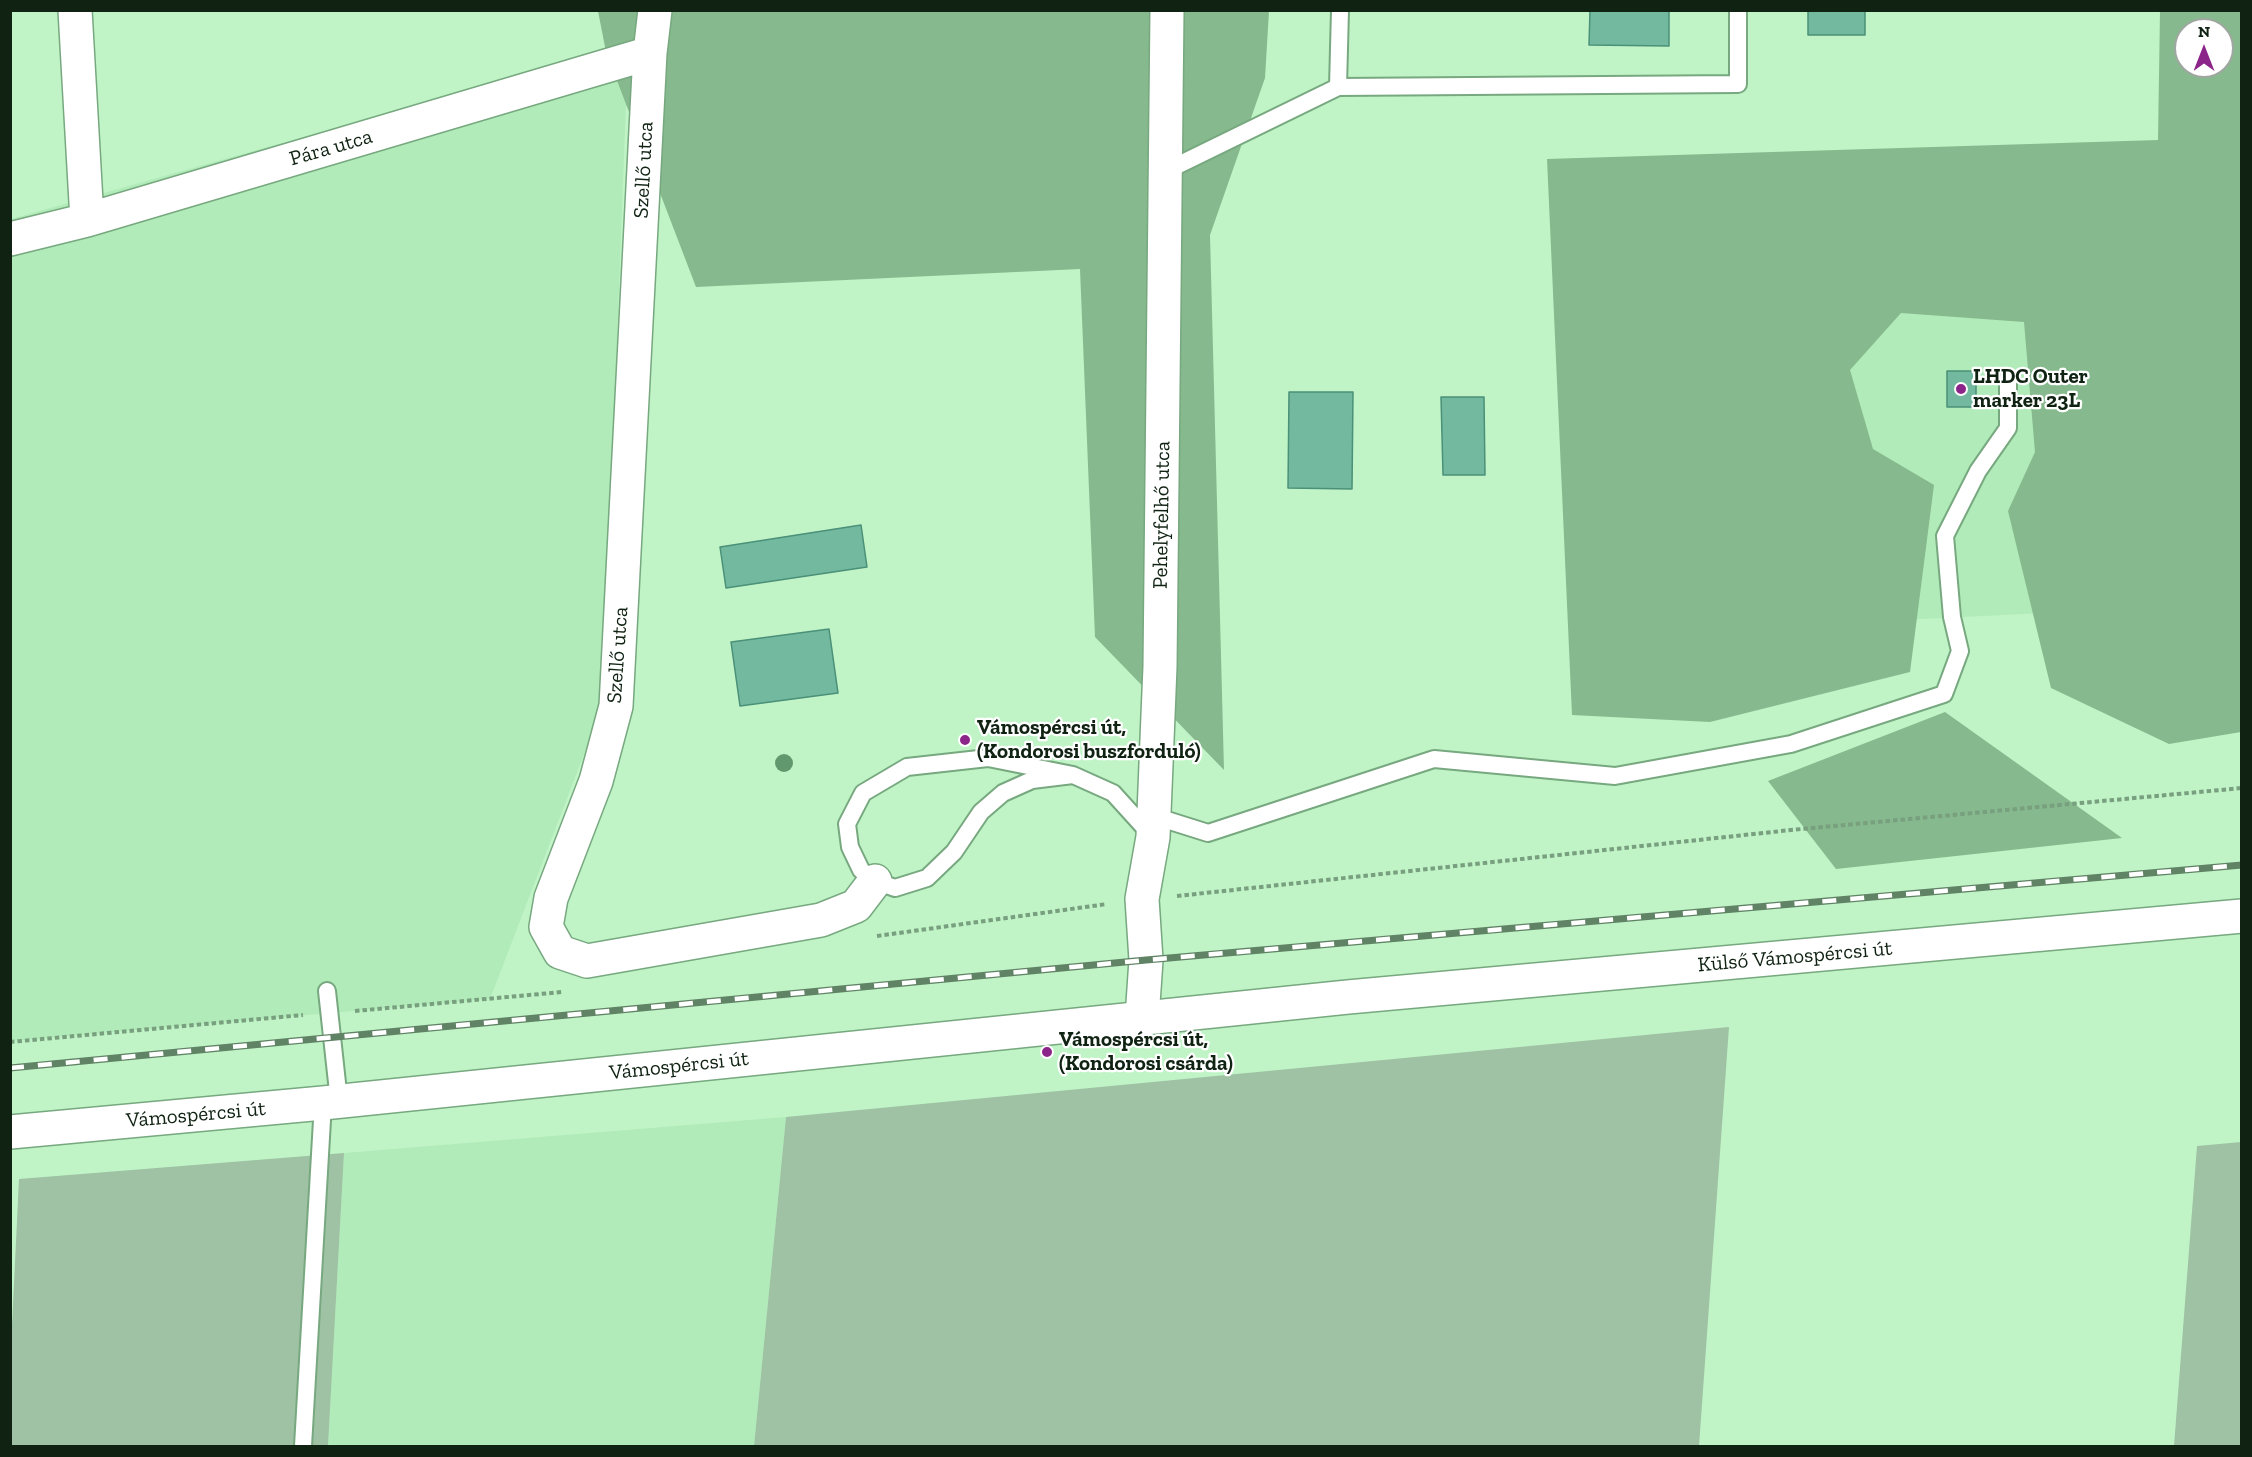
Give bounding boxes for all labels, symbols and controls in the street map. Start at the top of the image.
north arrow [2174,18,2234,78]
text: N [2198,22,2210,41]
street label: Szellő utca [629,121,659,219]
street label: Pára utca [287,124,375,172]
place label: LHDC Outer marker 23L [1973,364,2088,414]
marker: LHDC Outer marker 23L [1954,382,1968,396]
street label: Pehelyfelhő utca [1148,441,1176,589]
street label: Szellő utca [602,606,634,704]
place label: Vámospércsi út, (Kondorosi buszforduló) [977,715,1201,765]
marker: Vámospércsi út, (Kondorosi buszforduló) [958,733,972,747]
street label: Külső Vámospércsi út [1697,936,1893,978]
place label: Vámospércsi út, (Kondorosi csárda) [1059,1027,1233,1077]
marker: Vámospércsi út, (Kondorosi csárda) [1040,1045,1054,1059]
street label: Vámospércsi út [608,1046,750,1086]
street label: Vámospércsi út [125,1096,267,1134]

